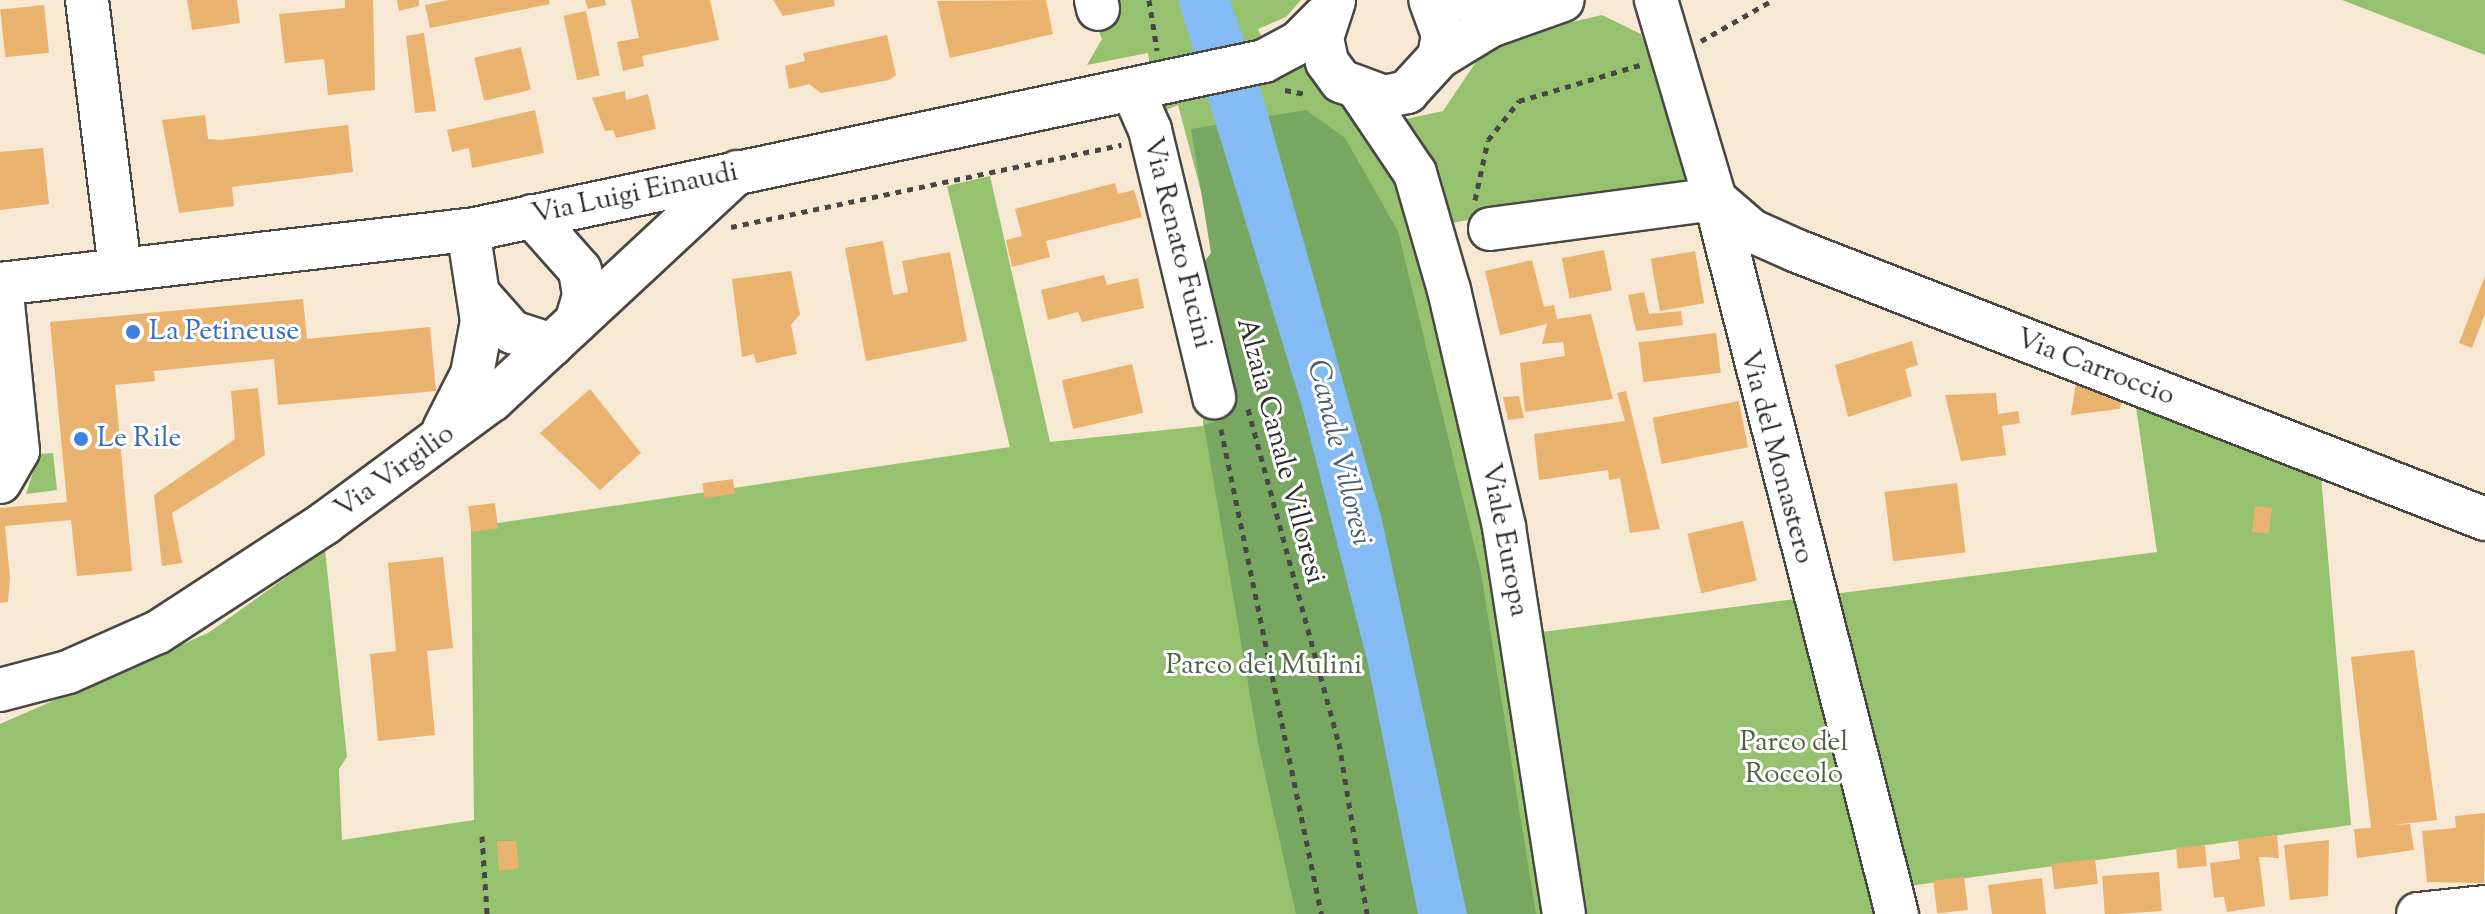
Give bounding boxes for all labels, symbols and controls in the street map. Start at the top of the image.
street label: Via Renato Fucini [1135,134,1219,352]
street label: Via Luigi Einaudi [529,156,741,232]
street label: Alzaia Canale Villoresi [1228,314,1332,588]
place label: La Petineuse [149,315,299,349]
street label: Via Carroccio [2011,322,2179,414]
marker: La Petineuse [124,323,142,341]
street label: Via del Monastero [1731,347,1821,567]
water label: Canale Villoresi [1298,357,1378,549]
street label: Via Virgilio [329,417,461,527]
place label: Le Rile [97,422,182,456]
marker: Le Rile [72,430,90,448]
street label: Viale Europa [1473,461,1535,619]
park label: Parco dei Mulini [1166,649,1362,683]
park label: Parco del Roccolo [1740,726,1848,792]

